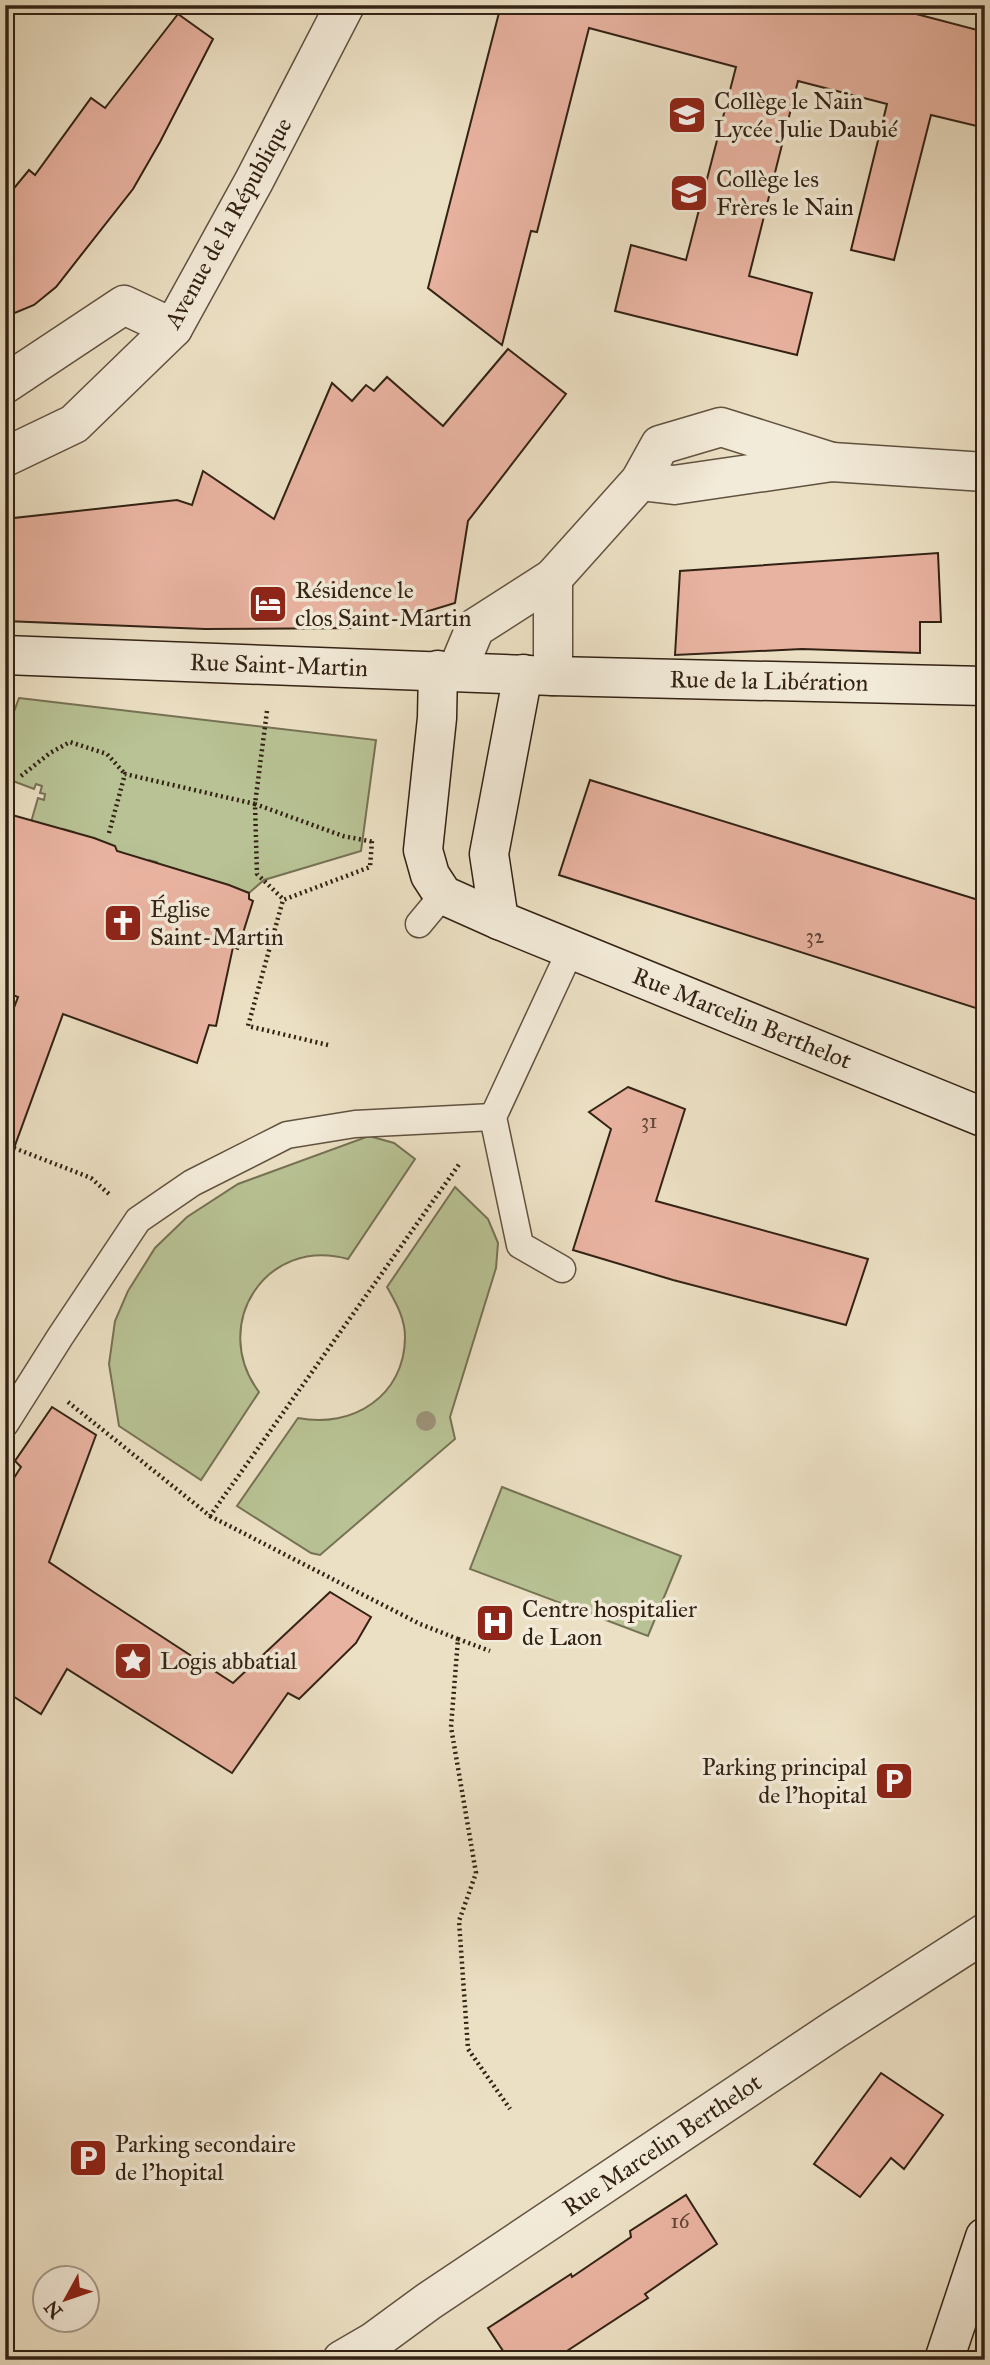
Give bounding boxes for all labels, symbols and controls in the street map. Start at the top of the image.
place label: Collège le Nain Lycée Julie Daubié [714,86,898,144]
school or university icon: Collège le Nain Lycée Julie Daubié [666,94,708,136]
street label: Avenue de la République [157,112,298,335]
place label: Collège les Frères le Nain [716,164,854,222]
school or university icon: Collège les Frères le Nain [668,172,710,214]
place label: Résidence le clos Saint-Martin [295,575,471,633]
hotel icon: Résidence le clos Saint-Martin [247,583,289,625]
street label: Rue Saint-Martin [189,647,369,683]
street label: Rue de la Libération [669,664,869,698]
place label: Église Saint-Martin [150,894,284,952]
church icon: Église Saint-Martin [102,902,144,944]
house number: 32 [806,923,825,949]
street label: Rue Marcelin Berthelot [628,960,856,1076]
house number: 31 [641,1108,657,1134]
place label: Centre hospitalier de Laon [522,1594,697,1652]
hospital icon: Centre hospitalier de Laon [474,1602,516,1644]
place icon: Logis abbatial [112,1640,154,1682]
place label: Logis abbatial [160,1646,298,1676]
place label: Parking principal de l'hopital [702,1752,868,1810]
parking icon: Parking principal de l'hopital [873,1760,915,1802]
street label: Rue Marcelin Berthelot [557,2067,768,2223]
place label: Parking secondaire de l'hopital [115,2129,296,2187]
parking icon: Parking secondaire de l'hopital [67,2137,109,2179]
house number: 16 [670,2208,691,2234]
north arrow [32,2264,102,2334]
text: N [39,2296,67,2323]

